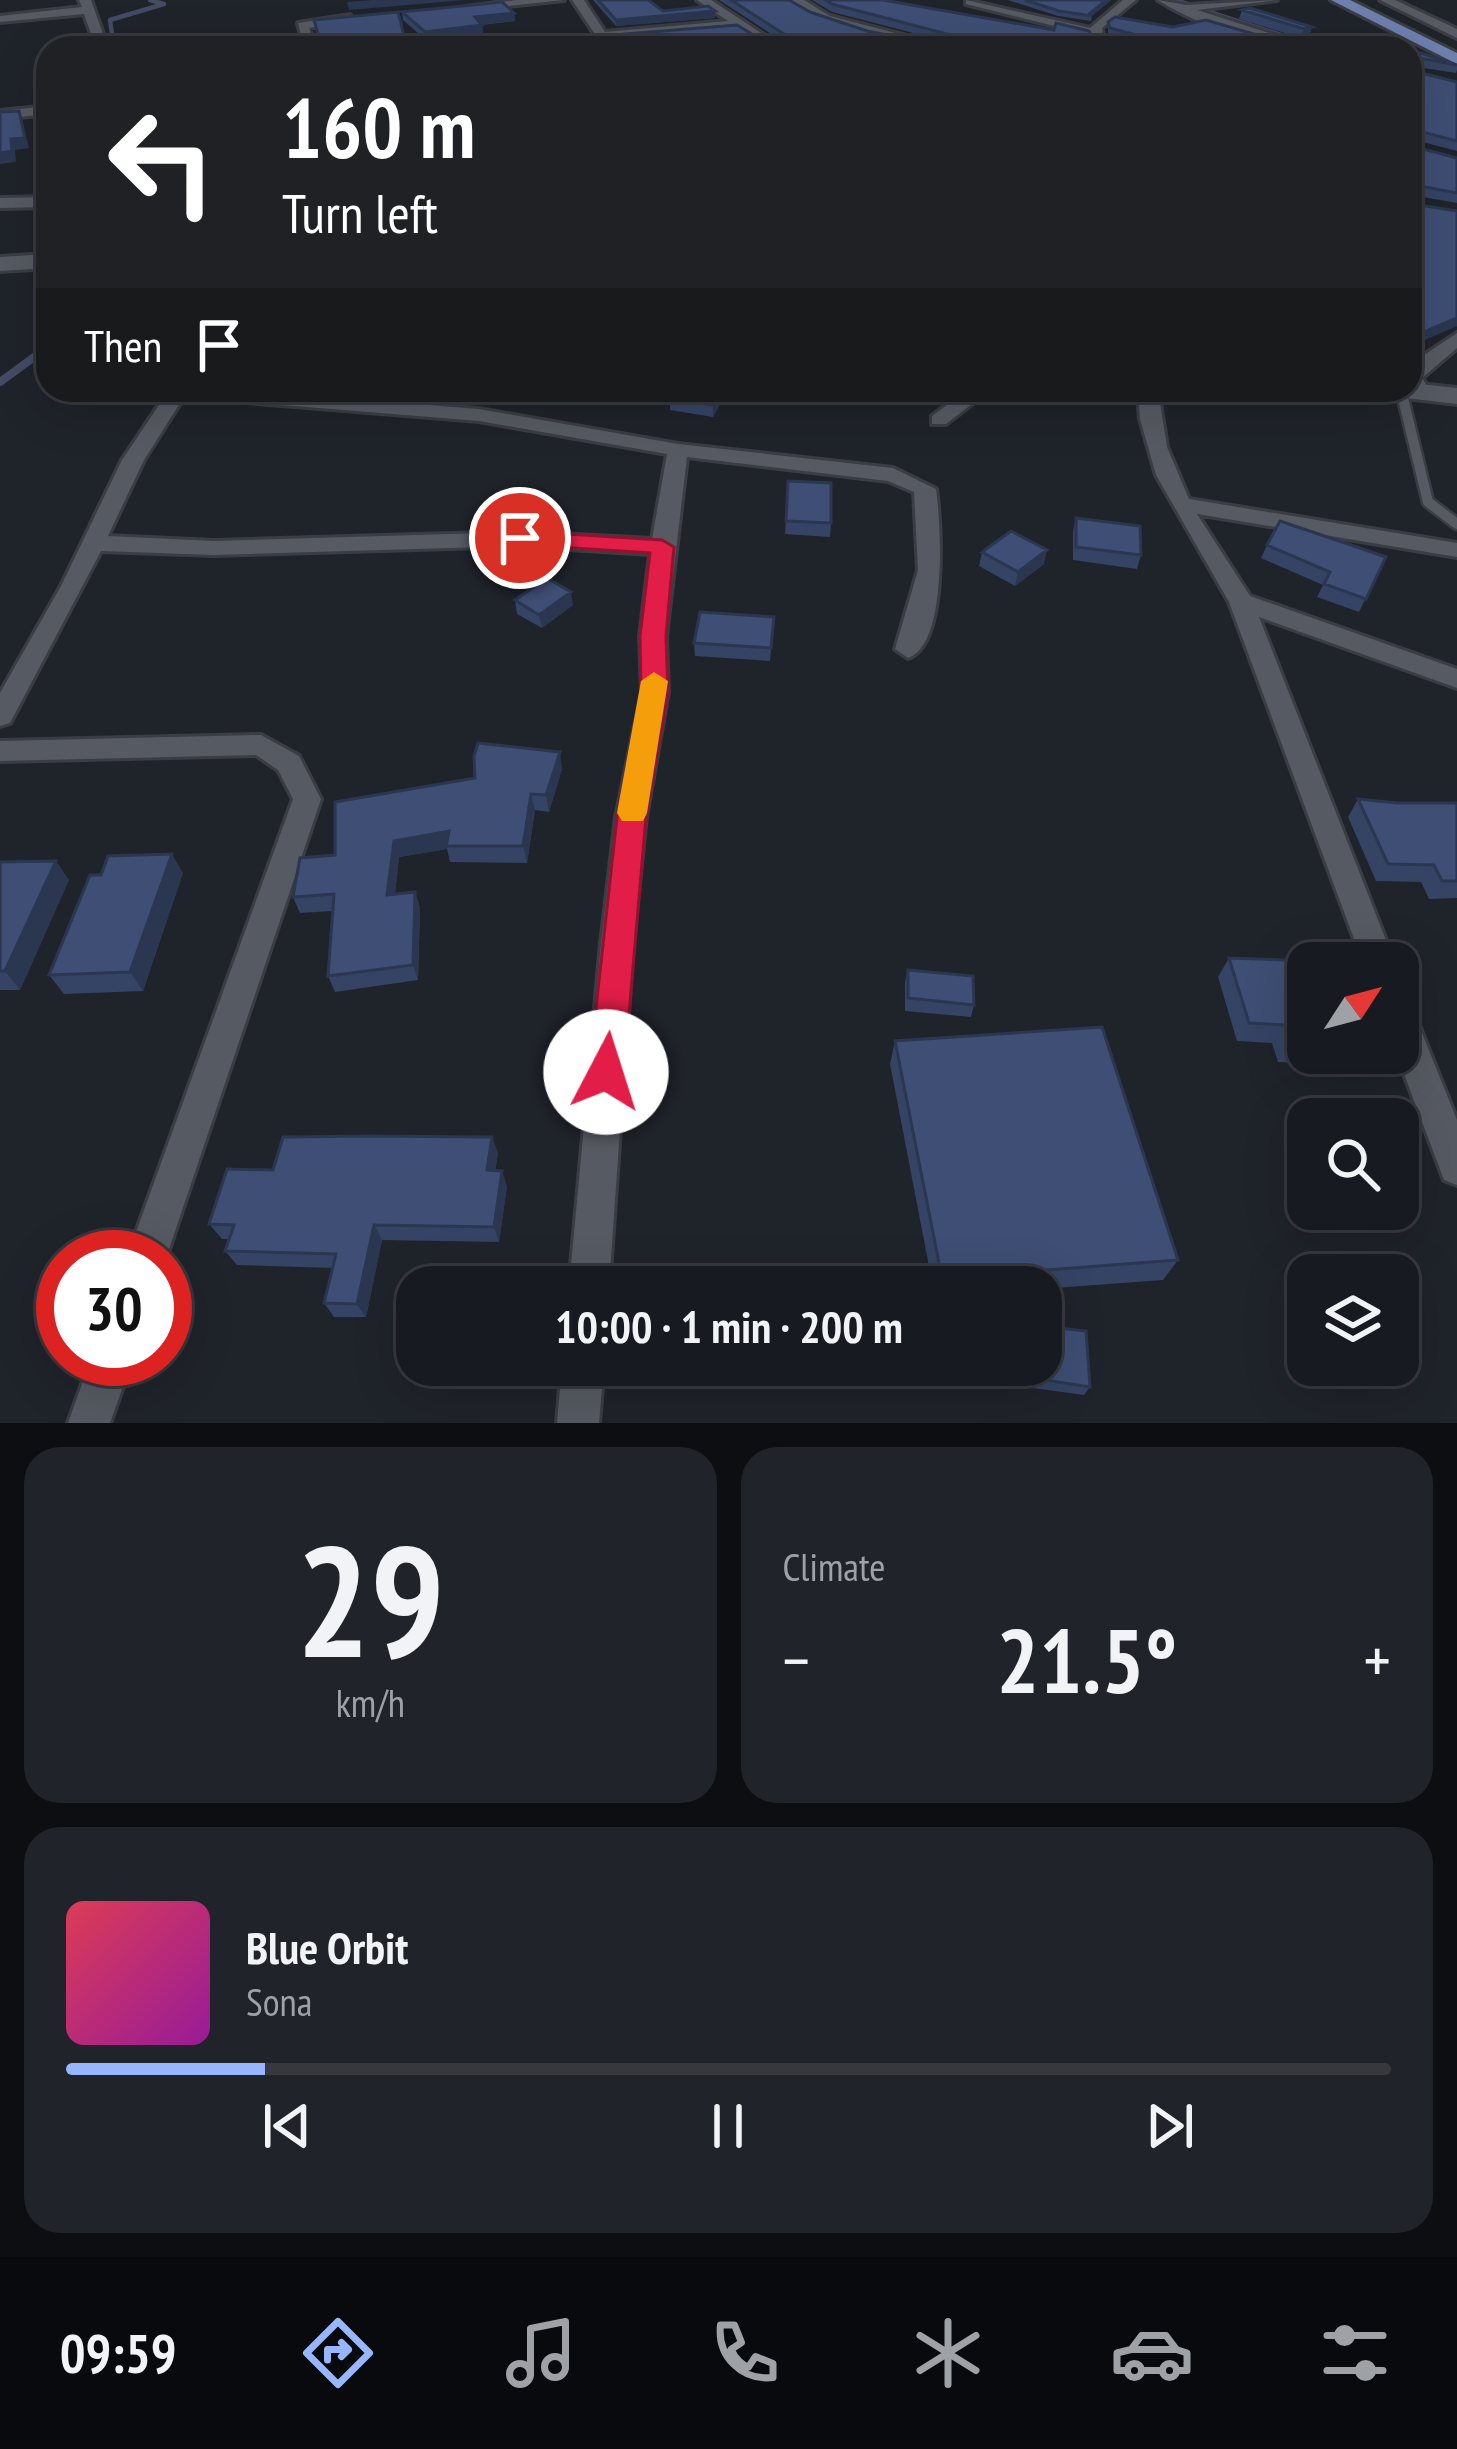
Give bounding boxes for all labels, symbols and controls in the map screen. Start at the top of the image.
text: 160 m [282,72,475,181]
icon: left [84,84,240,240]
text: Turn left [282,178,438,248]
icon: arrive [186,312,252,378]
text: Then [84,316,162,374]
pin [469,487,571,589]
icon: arrive [487,505,553,571]
north arrow [1287,942,1419,1074]
map controls [1287,942,1419,1386]
position arrow [543,1009,669,1135]
button: search [1287,1098,1419,1230]
speed limit sign: 30 [36,1230,192,1386]
button: layers [1287,1254,1419,1386]
text: 10:00 · 1 min · 200 m [555,1297,903,1355]
text: 29 [296,1498,445,1700]
text: Climate [783,1541,885,1592]
text: 21.5° [996,1601,1177,1718]
text: − [783,1617,810,1702]
text: + [1364,1617,1391,1702]
text: km/h [336,1677,405,1728]
text: Blue Orbit [246,1918,408,1976]
text: Sona [246,1976,312,2027]
icon: previous [254,2093,320,2159]
icon: pause [695,2093,761,2159]
icon: next [1137,2093,1203,2159]
icon: directions [296,2311,380,2395]
icon: music [499,2311,583,2395]
icon: phone [703,2311,787,2395]
icon: climate [906,2311,990,2395]
icon: car [1110,2311,1194,2395]
icon: filters [1313,2311,1397,2395]
text: 09:59 [60,2318,177,2388]

